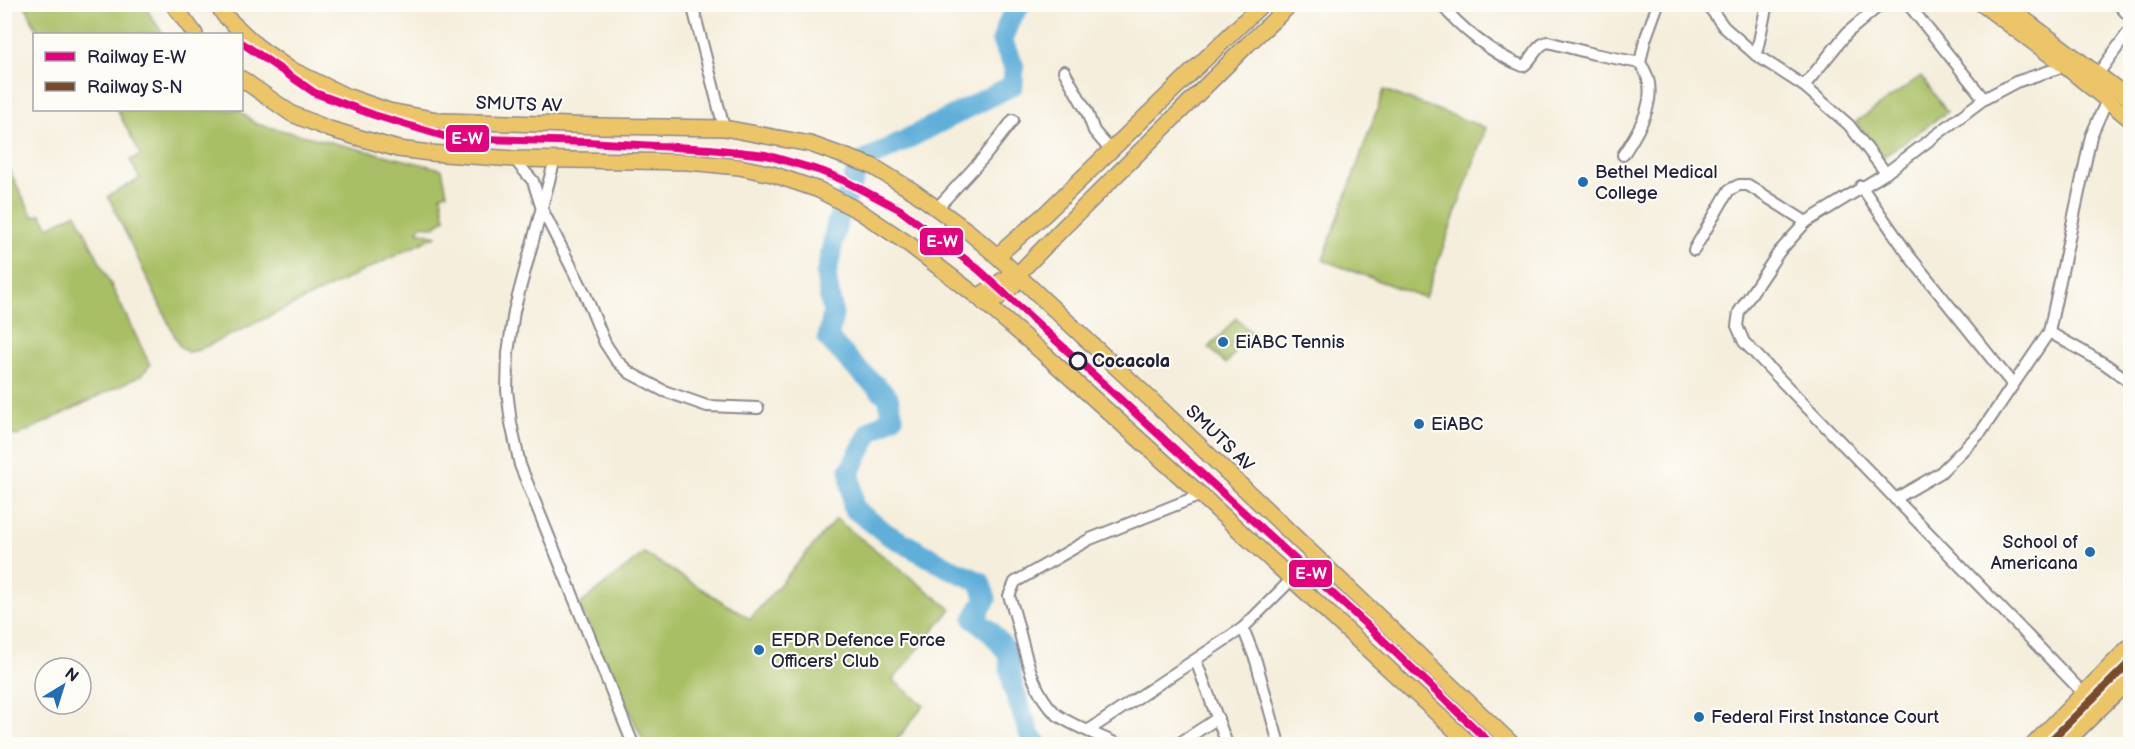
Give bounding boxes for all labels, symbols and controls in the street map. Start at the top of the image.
legend [33,33,243,111]
text: Railway E-W [87,47,187,68]
text: Railway S-N [87,77,183,98]
street label: SMUTS AV [475,92,563,117]
line badge: E-W [445,124,490,153]
text: E-W [451,130,483,149]
place label: Bethel Medical College [1595,162,1718,204]
marker: Bethel Medical College [1576,175,1590,189]
line badge: E-W [919,227,964,256]
text: E-W [926,233,958,252]
place label: EiABC Tennis [1235,332,1345,353]
marker: EiABC Tennis [1216,335,1230,349]
place label: Cocacola [1092,351,1170,372]
marker: Cocacola [1069,352,1087,370]
street label: SMUTS AV [1181,401,1258,476]
place label: EiABC [1431,414,1483,435]
marker: EiABC [1412,417,1426,431]
place label: School of Americana [1991,532,2078,574]
marker: School of Americana [2083,545,2097,559]
line badge: E-W [1288,559,1333,588]
text: E-W [1295,565,1327,584]
place label: EFDR Defence Force Officers' Club [771,630,946,672]
marker: EFDR Defence Force Officers' Club [752,643,766,657]
north arrow [33,656,93,716]
text: N [61,664,82,687]
place label: Federal First Instance Court [1711,707,1939,728]
marker: Federal First Instance Court [1692,710,1706,724]

